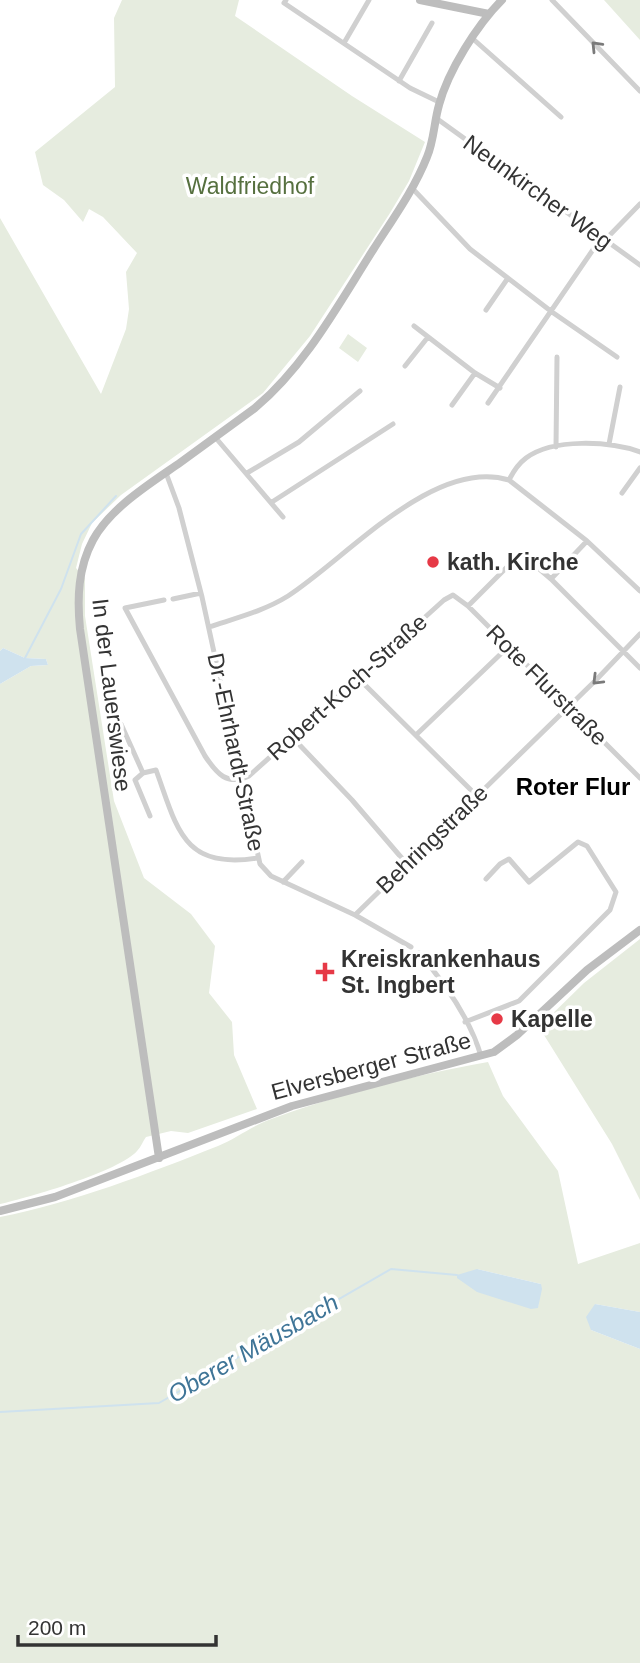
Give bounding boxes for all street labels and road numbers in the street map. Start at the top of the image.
street label: Neunkircher Weg [459,129,617,255]
street label: In der Lauerswiese [87,597,137,793]
street label: Robert-Koch-Straße [262,608,432,766]
street label: Rote Flurstraße [481,619,613,751]
street label: Dr.-Ehrhardt-Straße [202,651,270,853]
street label: Behringstraße [371,779,493,899]
street label: Elversberger Straße [268,1027,474,1105]

